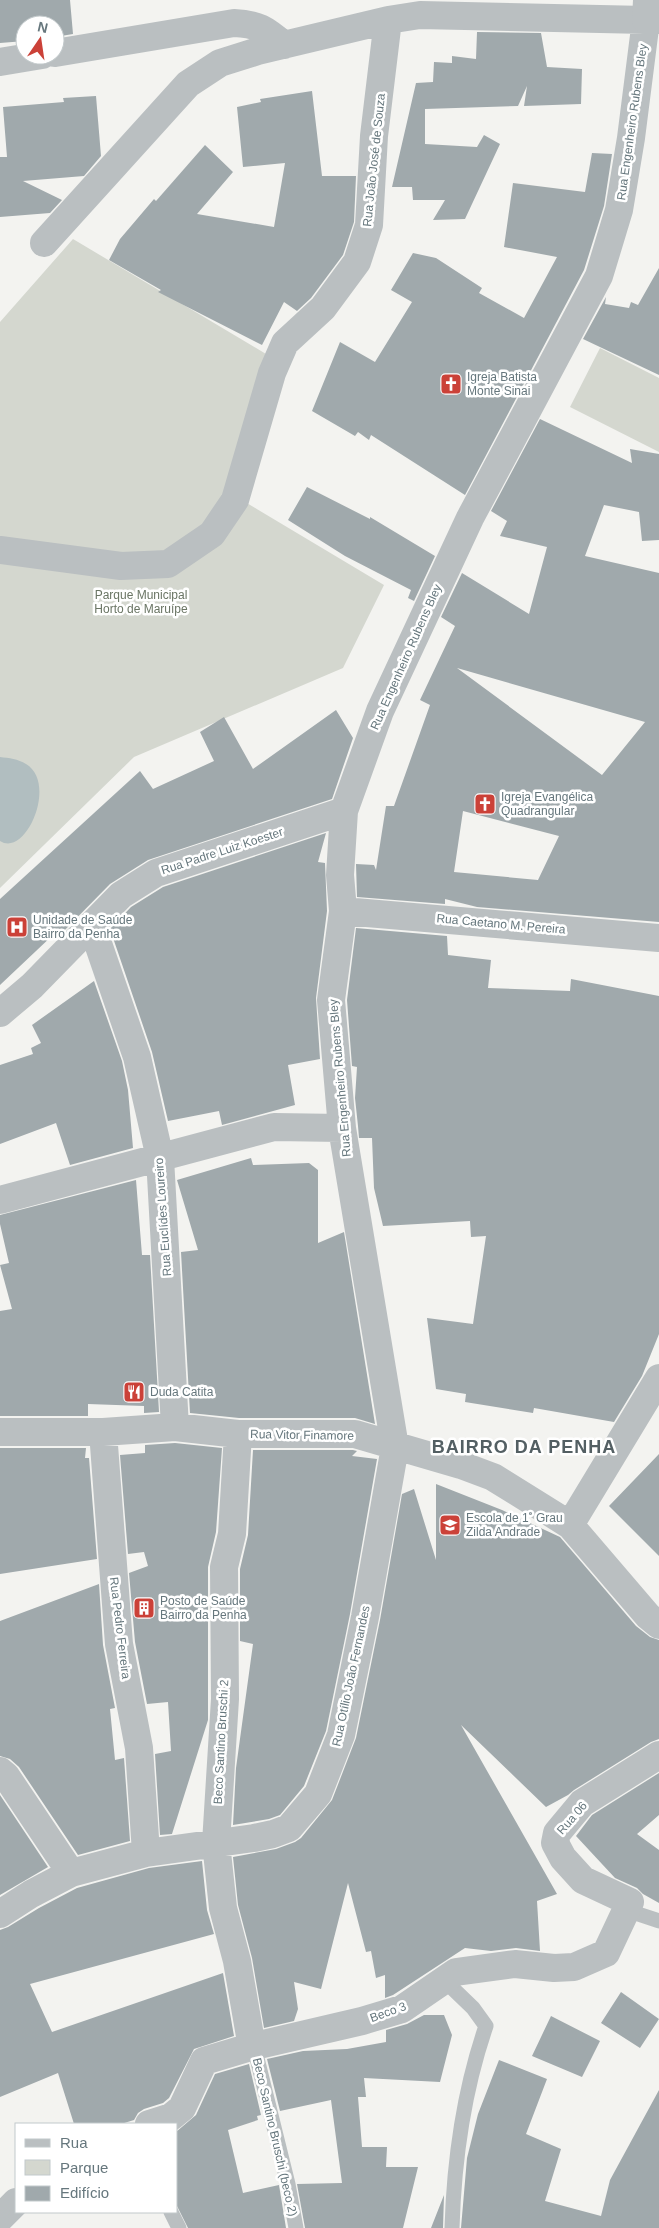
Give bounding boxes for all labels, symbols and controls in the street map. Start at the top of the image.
north arrow [15,15,65,65]
text: N [36,18,50,36]
street label: Rua Engenheiro Rubens Bley [614,43,650,201]
street label: Rua João José de Souza [360,92,388,227]
place label: Igreja Batista Monte Sinai [467,370,537,398]
church icon: Igreja Batista Monte Sinai [439,372,463,396]
street label: Rua Engenheiro Rubens Bley [367,582,445,732]
park label: Parque Municipal Horto de Maruípe [94,588,188,616]
place label: Igreja Evangélica Quadrangular [501,790,593,818]
church icon: Igreja Evangélica Quadrangular [473,792,497,816]
street label: Rua Padre Luiz Koester [159,825,285,877]
street label: Rua Caetano M. Pereira [436,911,566,937]
place label: Unidade de Saúde Bairro da Penha [33,913,133,941]
hospital icon: Unidade de Saúde Bairro da Penha [5,915,29,939]
street label: Rua Engenheiro Rubens Bley [326,999,354,1157]
street label: Rua Euclídes Loureiro [152,1157,174,1277]
restaurant icon: Duda Catita [122,1380,146,1404]
place label: Duda Catita [150,1385,214,1399]
street label: Rua Vitor Finamore [250,1427,354,1443]
district label: BAIRRO DA PENHA [432,1437,616,1457]
place label: Escola de 1˚ Grau Zilda Andrade [466,1511,563,1539]
school or university icon: Escola de 1˚ Grau Zilda Andrade [438,1513,462,1537]
street label: Rua Pedro Ferreira [107,1576,133,1680]
place label: Posto de Saúde Bairro da Penha [160,1594,247,1622]
building icon: Posto de Saúde Bairro da Penha [132,1596,156,1620]
street label: Rua Otílio João Fernandes [329,1604,373,1748]
street label: Beco Santino Bruschi 2 [211,1679,231,1805]
street label: Rua 06 [554,1799,590,1837]
street label: Beco 3 [368,1999,408,2025]
street label: Beco Santino Bruschi (beco 2) [250,2056,300,2218]
legend [15,2123,178,2213]
text: Rua [60,2134,88,2151]
text: Parque [60,2159,108,2176]
text: Edifício [60,2184,109,2201]

